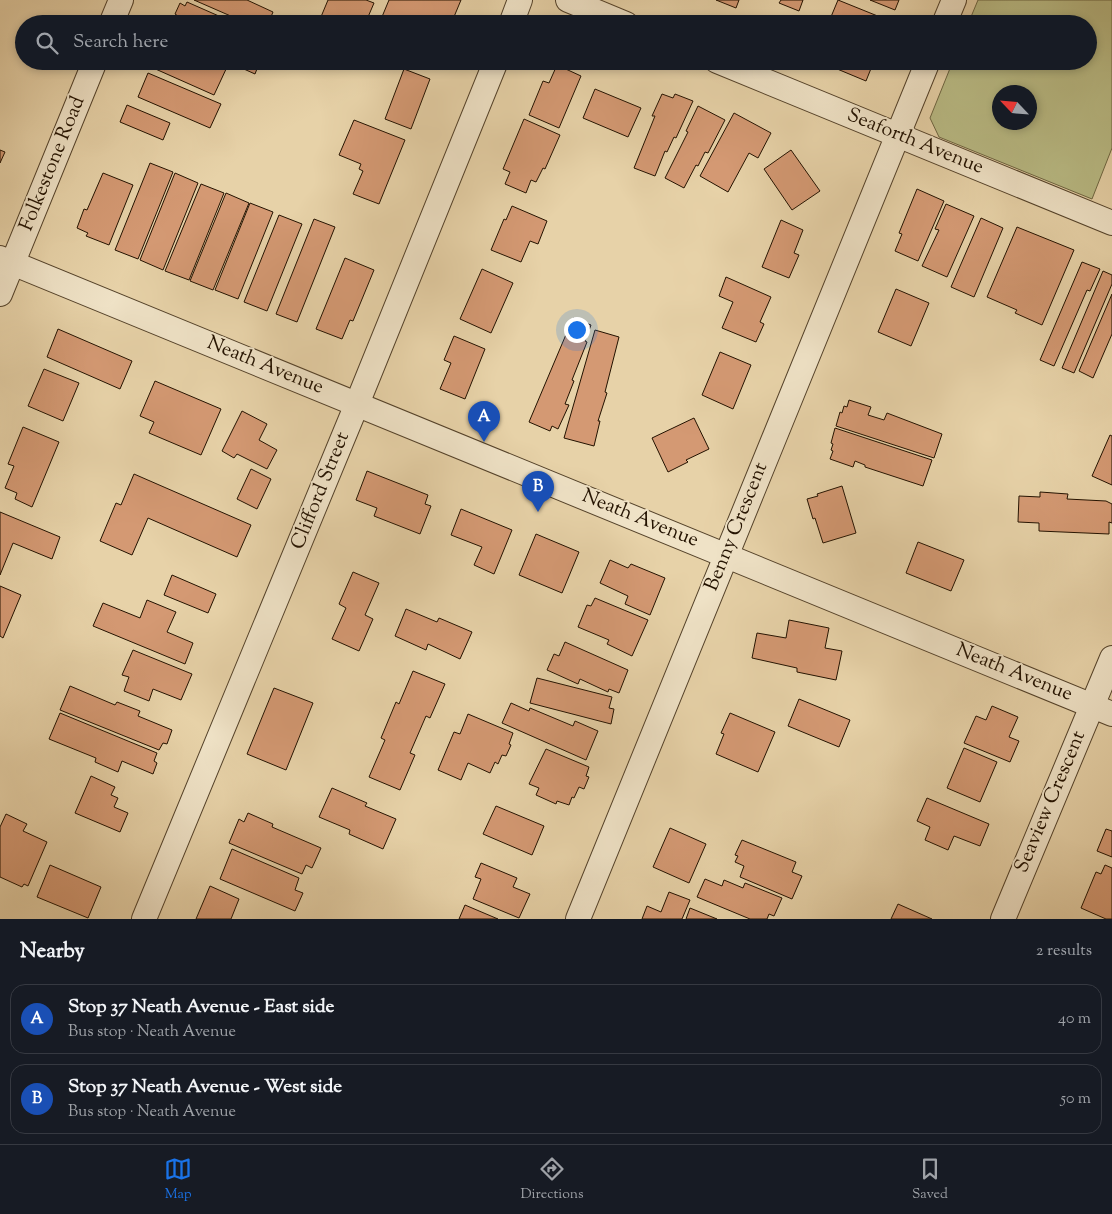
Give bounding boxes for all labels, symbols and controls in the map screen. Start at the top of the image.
search box [15,15,1097,70]
icon: search [33,29,61,57]
text: Search here [73,29,168,56]
north arrow [992,85,1037,130]
street label: Folkestone Road [13,92,93,236]
street label: Seaforth Avenue [842,101,988,183]
your location [564,317,590,343]
street label: Neath Avenue [202,329,328,403]
pin: A [468,401,500,442]
street label: Clifford Street [284,428,358,554]
street label: Benny Crescent [698,458,776,596]
pin: B [522,471,554,512]
street label: Neath Avenue [577,482,703,556]
street label: Neath Avenue [951,636,1077,710]
street label: Seaview Crescent [1008,726,1094,878]
text: Nearby [20,937,85,967]
text: 2 results [1036,940,1092,963]
text: Stop 37 Neath Avenue - East side [68,994,334,1021]
text: A [31,1008,44,1031]
text: 40 m [1058,1008,1091,1031]
text: Bus stop · Neath Avenue [68,1021,236,1044]
text: Stop 37 Neath Avenue - West side [68,1074,342,1101]
text: B [32,1088,42,1111]
text: 50 m [1060,1088,1091,1111]
text: Bus stop · Neath Avenue [68,1101,236,1124]
tab: Map [164,1155,192,1205]
tab: Directions [520,1155,584,1205]
tab: Saved [912,1155,948,1205]

